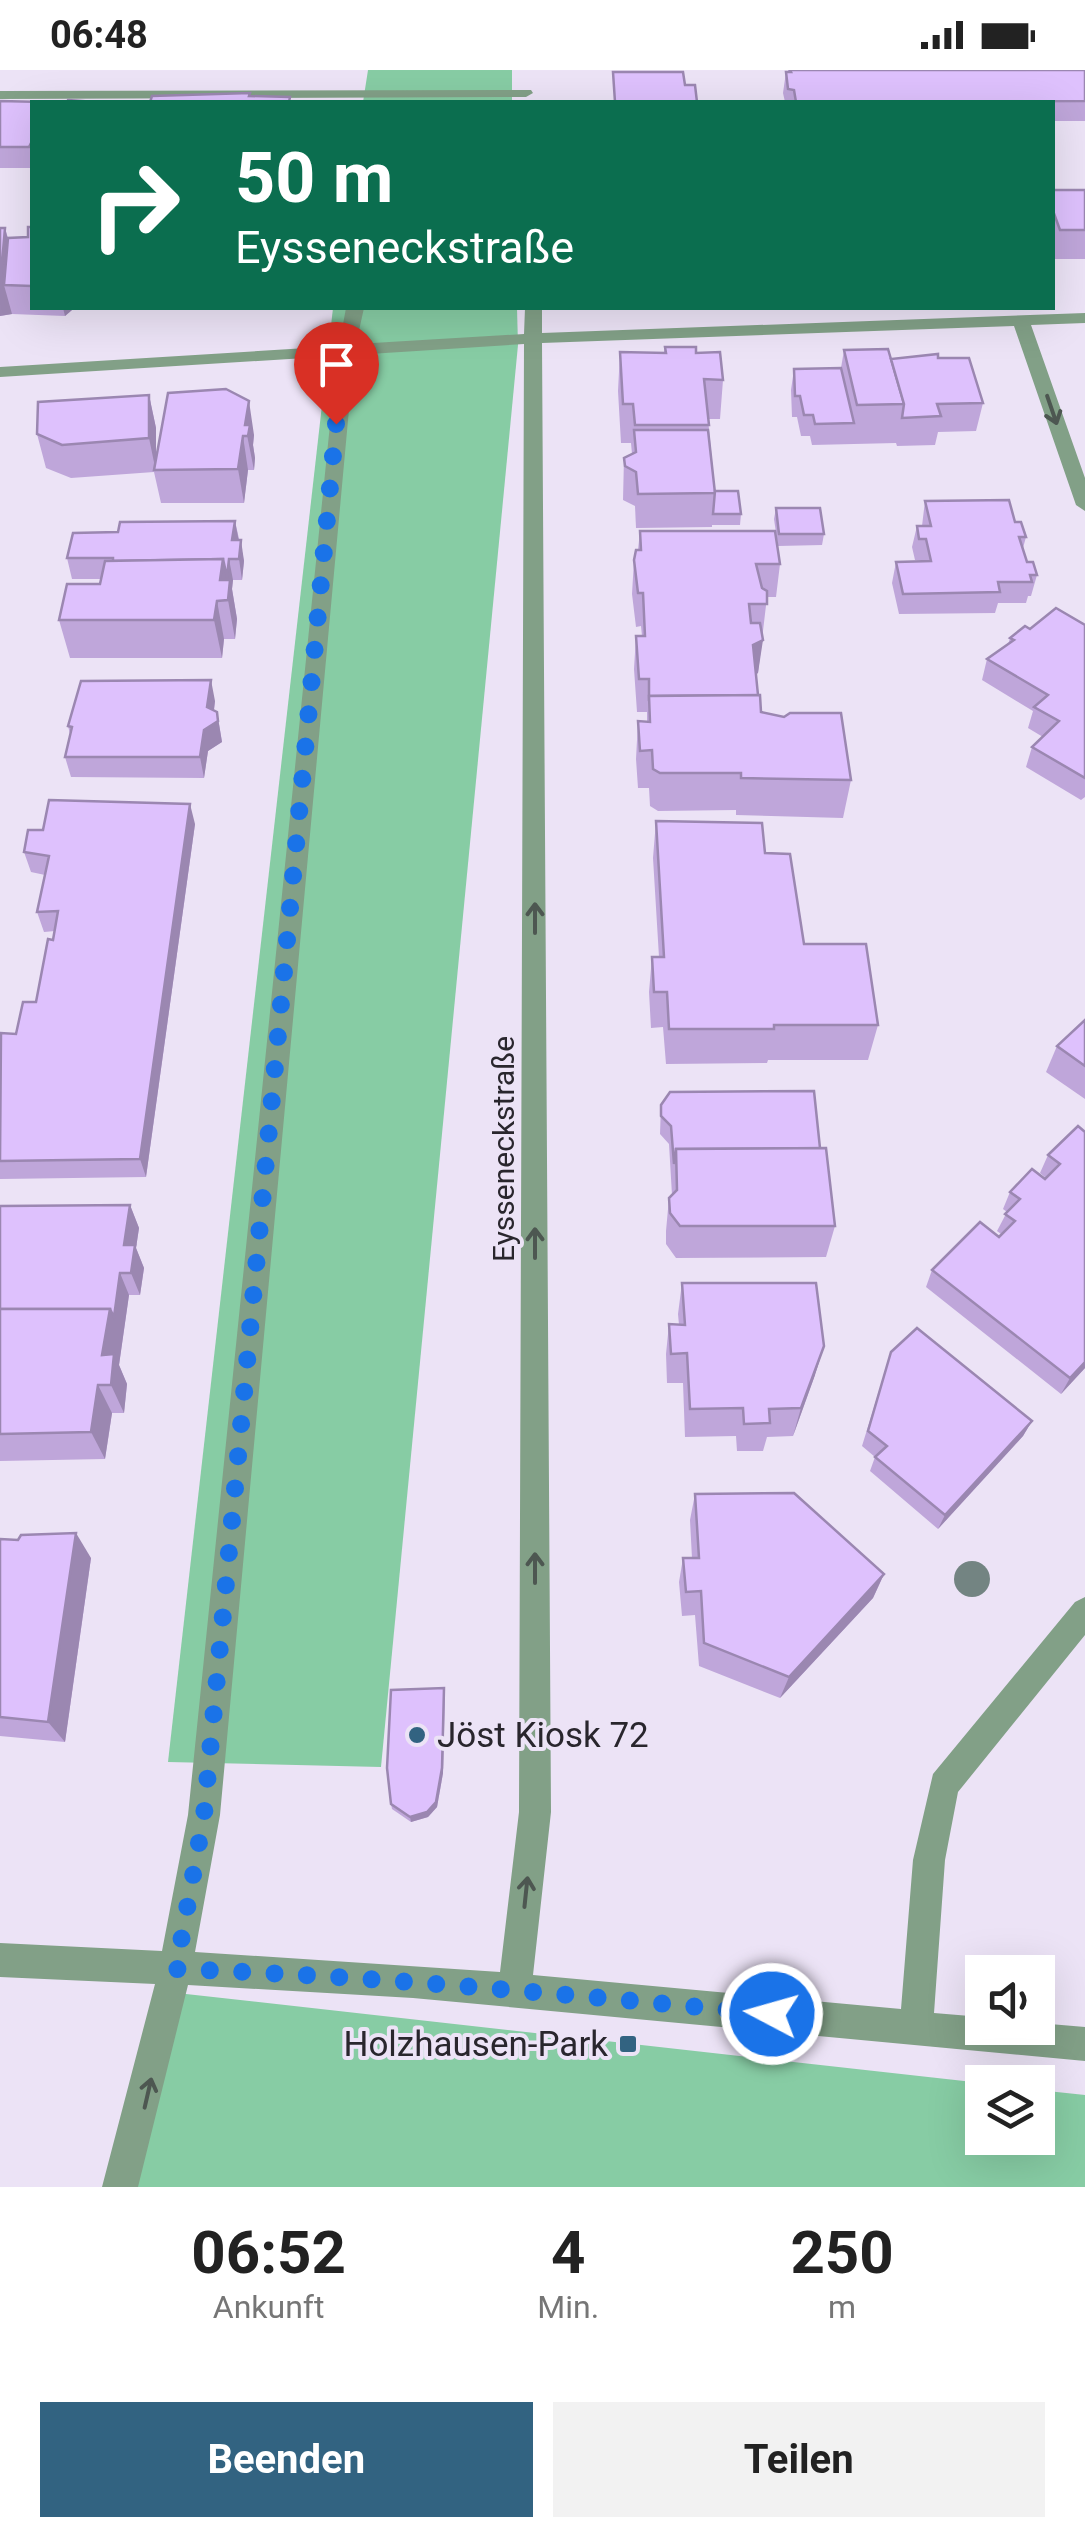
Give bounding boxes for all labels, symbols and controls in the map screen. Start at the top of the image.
text: 06:48 [50,13,148,57]
text: 50 m [235,137,393,219]
icon: right [70,140,200,270]
text: Eysseneckstraße [235,221,574,274]
pin [294,322,379,425]
icon: arrive [309,337,364,392]
one-way arrow [1044,394,1062,425]
one-way arrow [526,902,544,934]
street label: Eysseneckstraße [486,1036,521,1262]
one-way arrow [526,1227,544,1260]
one-way arrow [526,1552,544,1584]
place label: Jöst Kiosk 72 [437,1715,649,1756]
marker: Jöst Kiosk 72 [406,1724,428,1746]
one-way arrow [517,1876,536,1909]
map controls [965,1955,1055,2155]
button: sound [965,1955,1055,2045]
position arrow [720,1962,824,2066]
place label: Holzhausen-Park [343,2024,608,2065]
marker: Holzhausen-Park [617,2033,639,2055]
button: layers [965,2065,1055,2155]
one-way arrow [140,2078,158,2110]
text: 06:52 [191,2217,346,2288]
text: 4 [551,2217,585,2288]
text: 250 [790,2217,894,2288]
text: Ankunft [213,2288,324,2326]
text: Min. [537,2288,599,2326]
text: m [828,2288,856,2326]
button: Beenden [40,2402,533,2517]
button: Teilen [553,2402,1045,2517]

